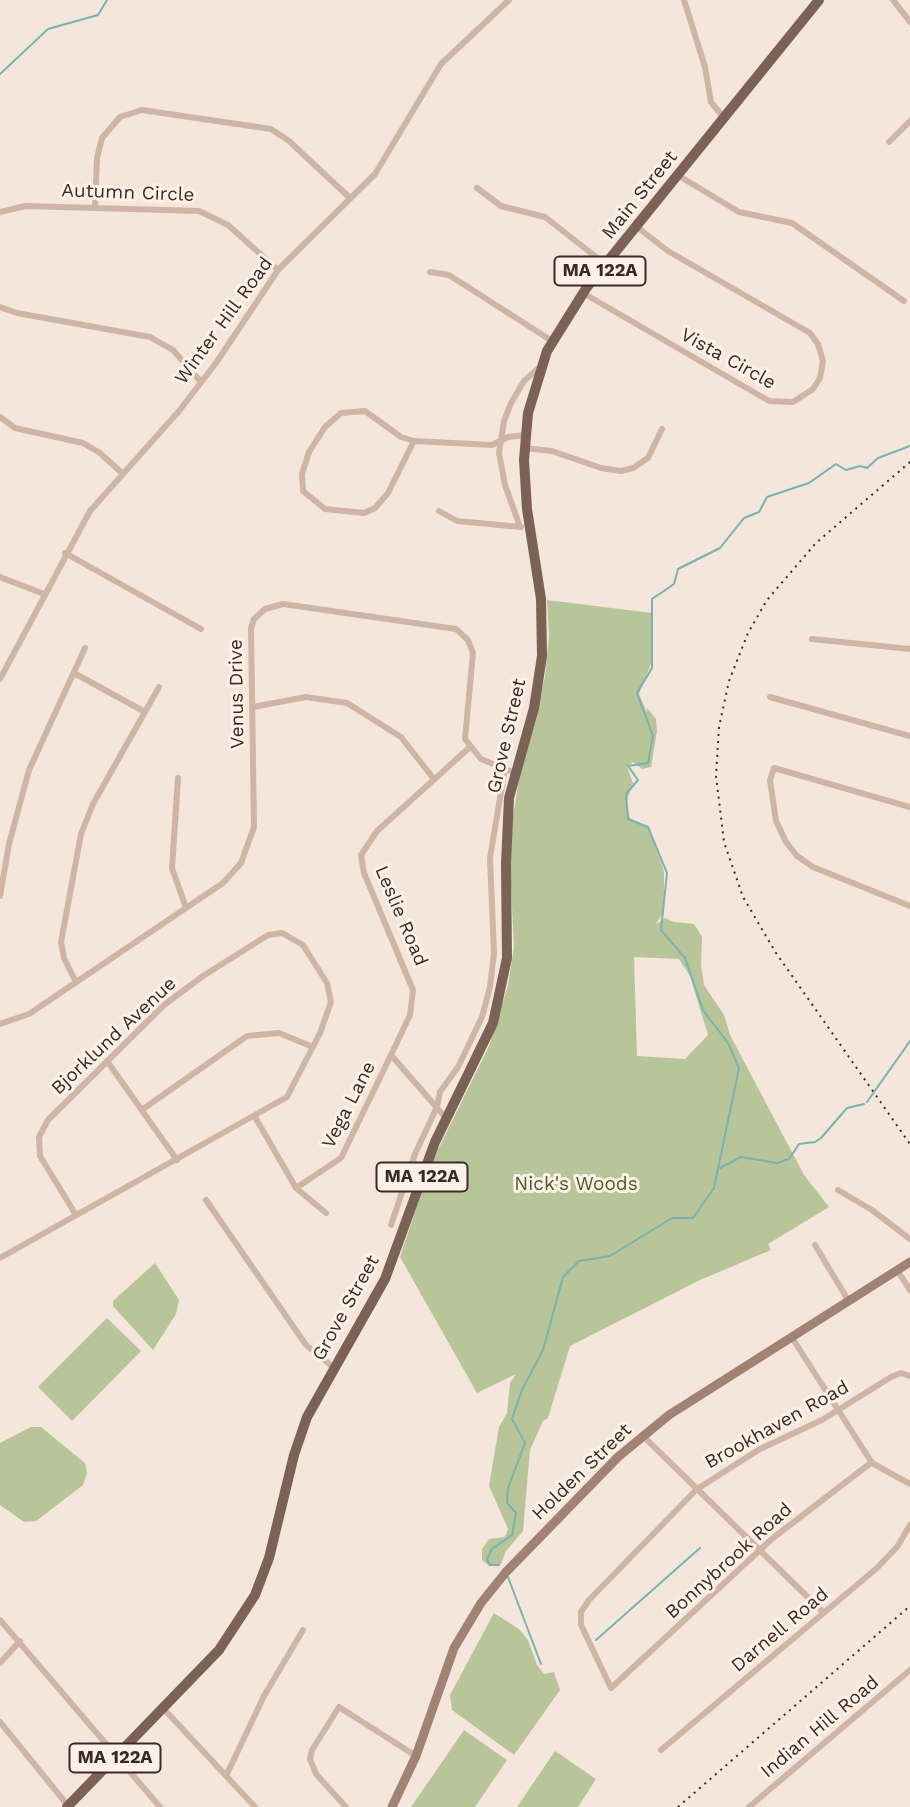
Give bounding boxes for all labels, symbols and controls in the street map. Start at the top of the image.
street label: Main Street [597,146,683,244]
street label: Autumn Circle [61,179,195,207]
street label: Winter Hill Road [170,253,278,389]
road number: MA 122A [554,256,646,286]
street label: Vista Circle [676,323,780,395]
street label: Venus Drive [225,639,249,749]
street label: Grove Street [483,676,531,796]
street label: Leslie Road [370,862,432,970]
street label: Bjorklund Avenue [47,972,181,1100]
street label: Vega Lane [317,1058,381,1152]
road number: MA 122A [376,1162,467,1192]
park label: Nick's Woods [514,1173,638,1195]
street label: Grove Street [308,1251,384,1365]
street label: Brookhaven Road [701,1376,853,1474]
street label: Holden Street [528,1419,636,1525]
street label: Bonnybrook Road [661,1498,797,1624]
street label: Darnell Road [727,1583,833,1677]
street label: Indian Hill Road [756,1671,884,1783]
road number: MA 122A [69,1744,160,1772]

